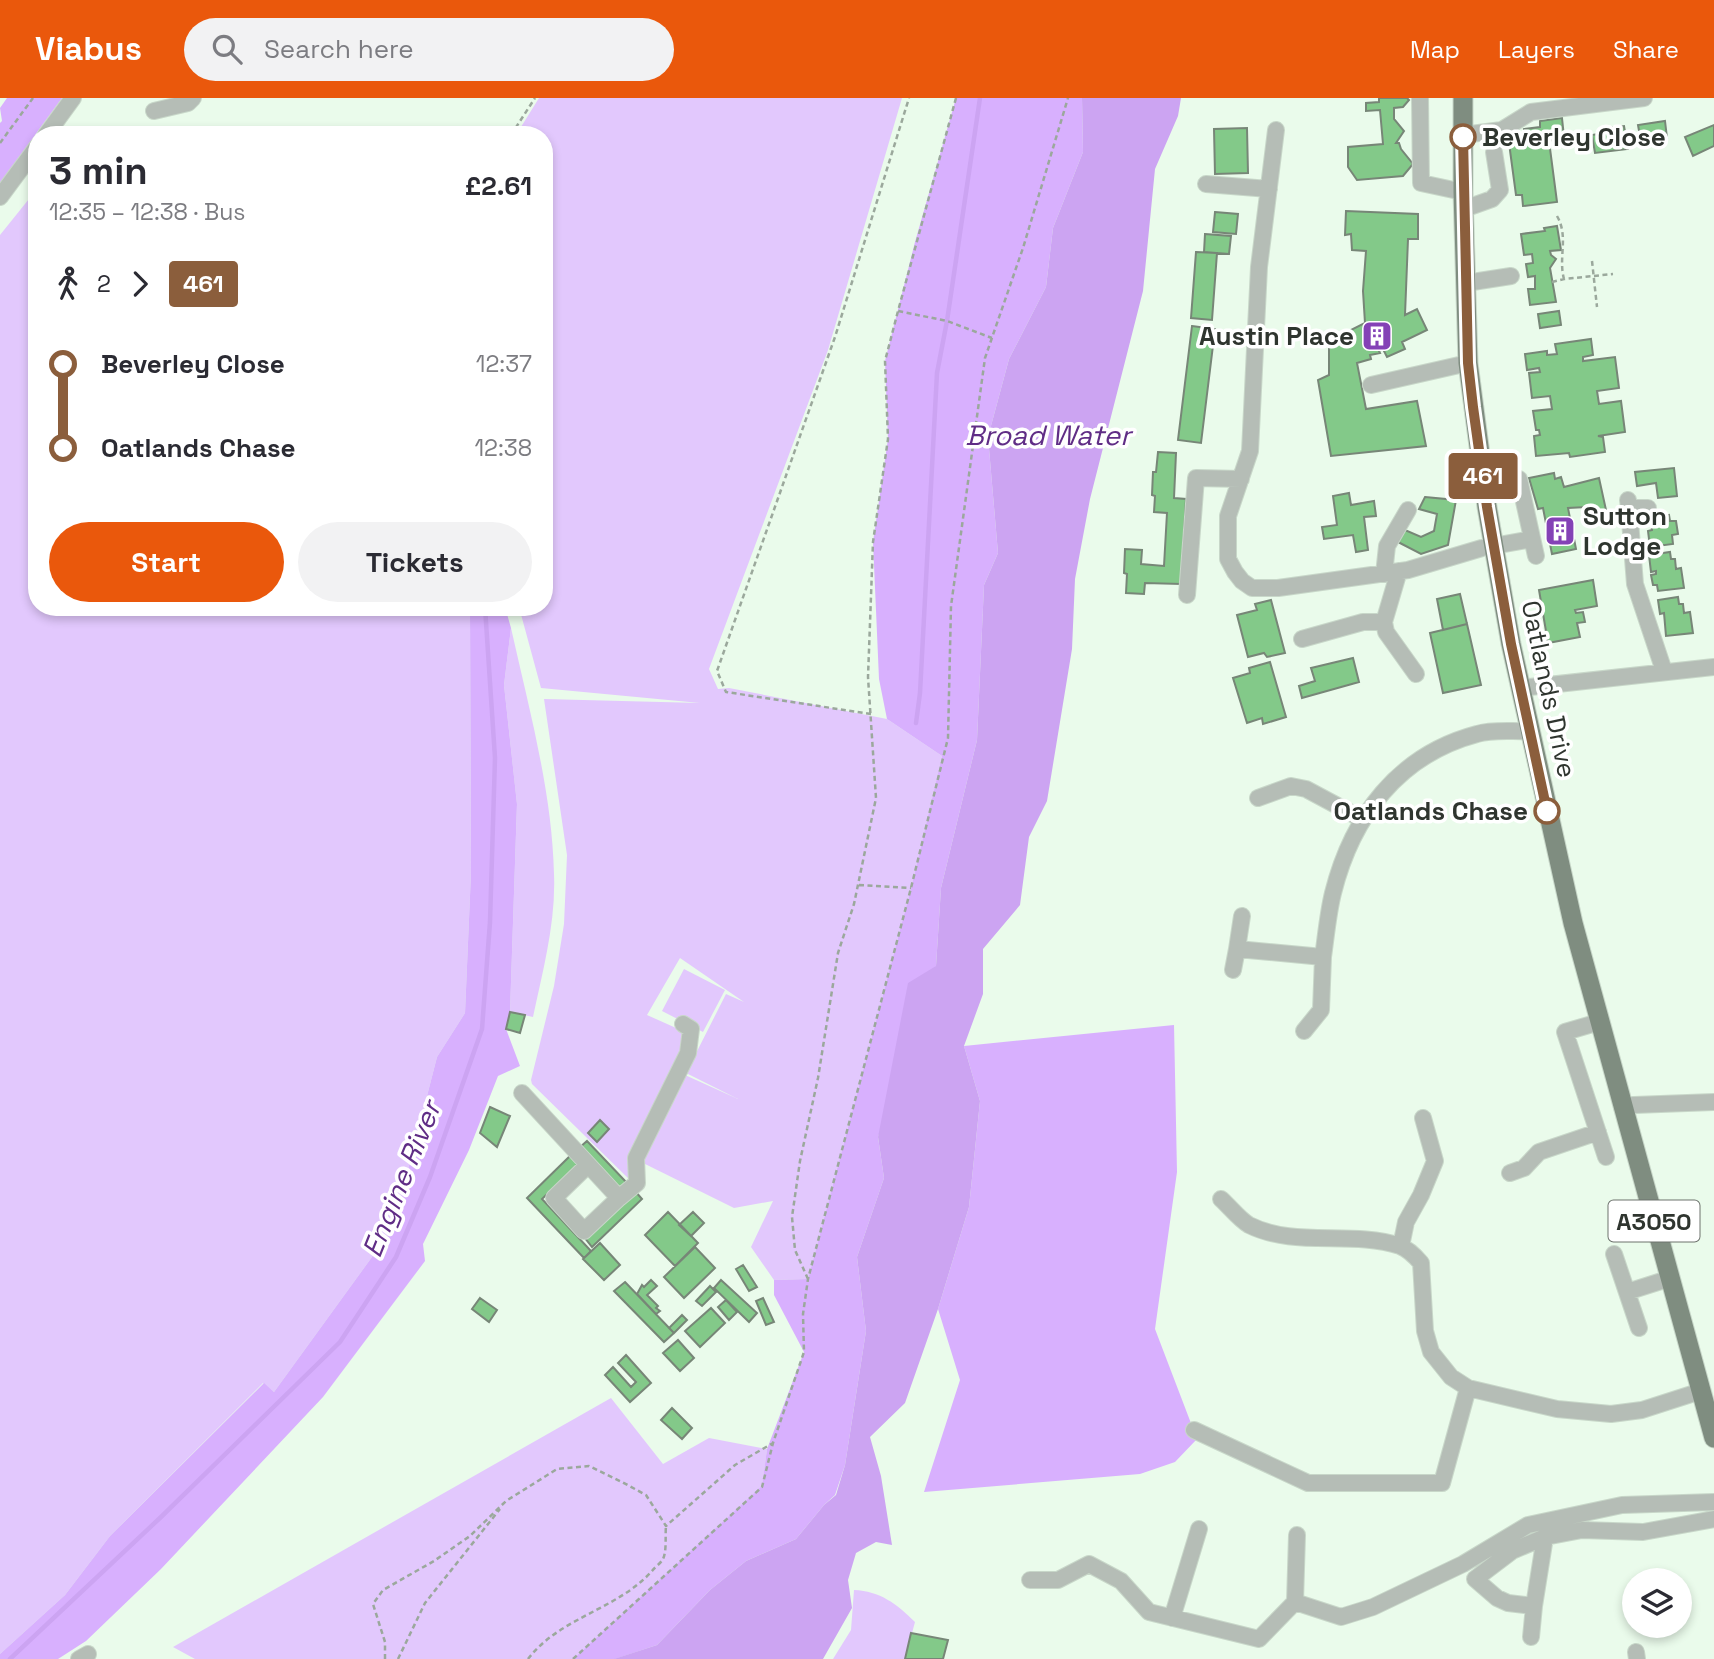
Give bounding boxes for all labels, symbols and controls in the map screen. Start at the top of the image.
search box [184,18,674,81]
text: Viabus [35,28,142,70]
icon: search [208,30,246,68]
text: Search here [264,32,414,66]
text: Map [1410,34,1460,65]
text: Layers [1498,34,1575,65]
text: Share [1613,34,1679,65]
place label: Beverley Close [1482,120,1666,154]
marker: Beverley Close [1450,124,1476,150]
text: 3 min [49,147,148,195]
text: £2.61 [465,169,532,203]
text: 12:35 – 12:38 · Bus [49,197,245,227]
icon: walk [49,265,87,303]
icon: forward [121,265,159,303]
text: 461 [183,268,224,299]
text: 2 [97,269,111,299]
place label: Austin Place [1199,319,1354,353]
building icon: Austin Place [1360,319,1394,353]
text: Beverley Close [101,347,285,381]
text: 12:37 [476,349,532,379]
water label: Broad Water [965,417,1134,453]
text: Oatlands Chase [101,431,296,465]
text: 12:38 [474,433,532,463]
line badge: 461 [1443,453,1523,499]
text: 461 [1463,460,1503,491]
place label: Sutton Lodge [1583,499,1667,563]
building icon: Sutton Lodge [1543,514,1577,548]
button: Start [49,522,284,602]
button: Tickets [298,522,532,602]
street label: Oatlands Drive [1514,597,1584,781]
place label: Oatlands Chase [1333,794,1528,828]
marker: Oatlands Chase [1534,798,1560,824]
water label: Engine River [353,1093,450,1262]
road number: A3050 [1608,1200,1700,1241]
map controls [1622,1568,1692,1638]
button: layers [1622,1568,1692,1638]

